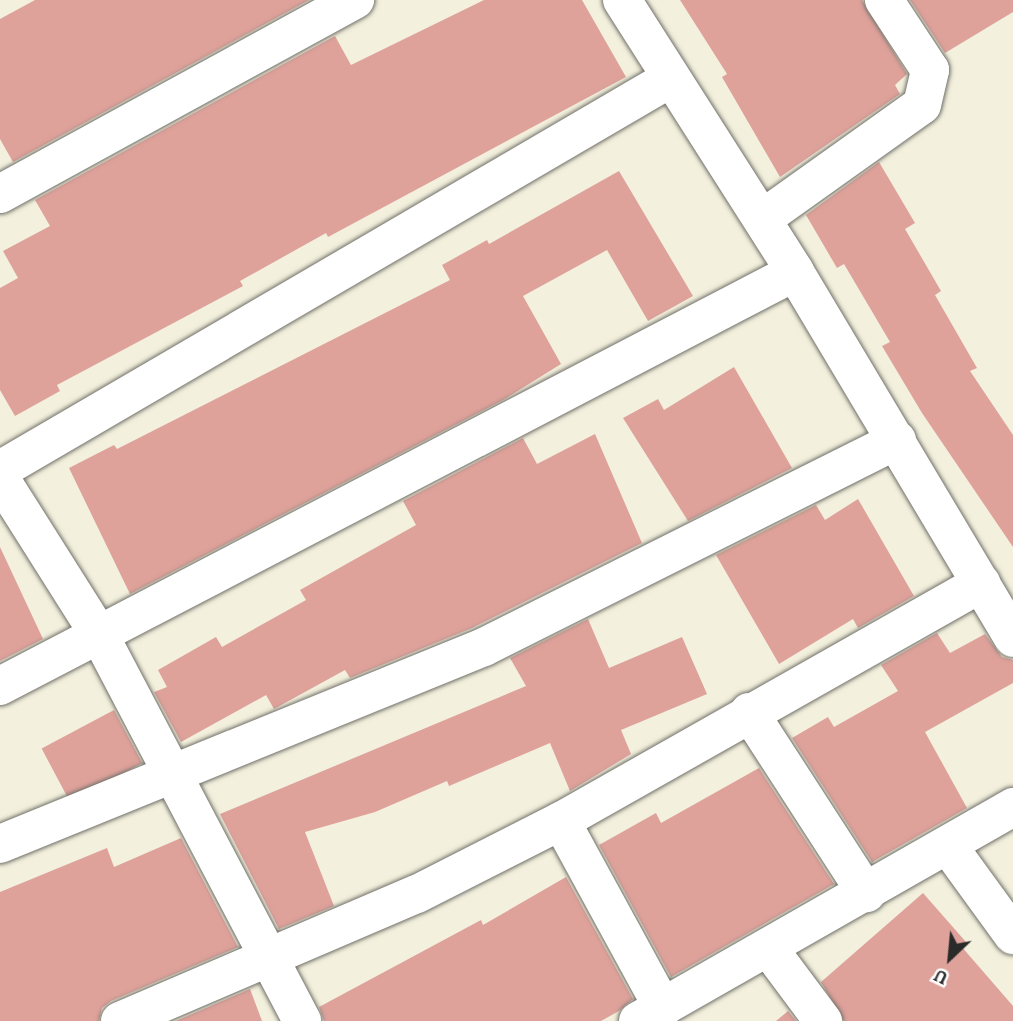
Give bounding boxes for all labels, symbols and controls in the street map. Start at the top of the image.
north arrow [915,923,985,993]
text: U [929,962,952,991]

